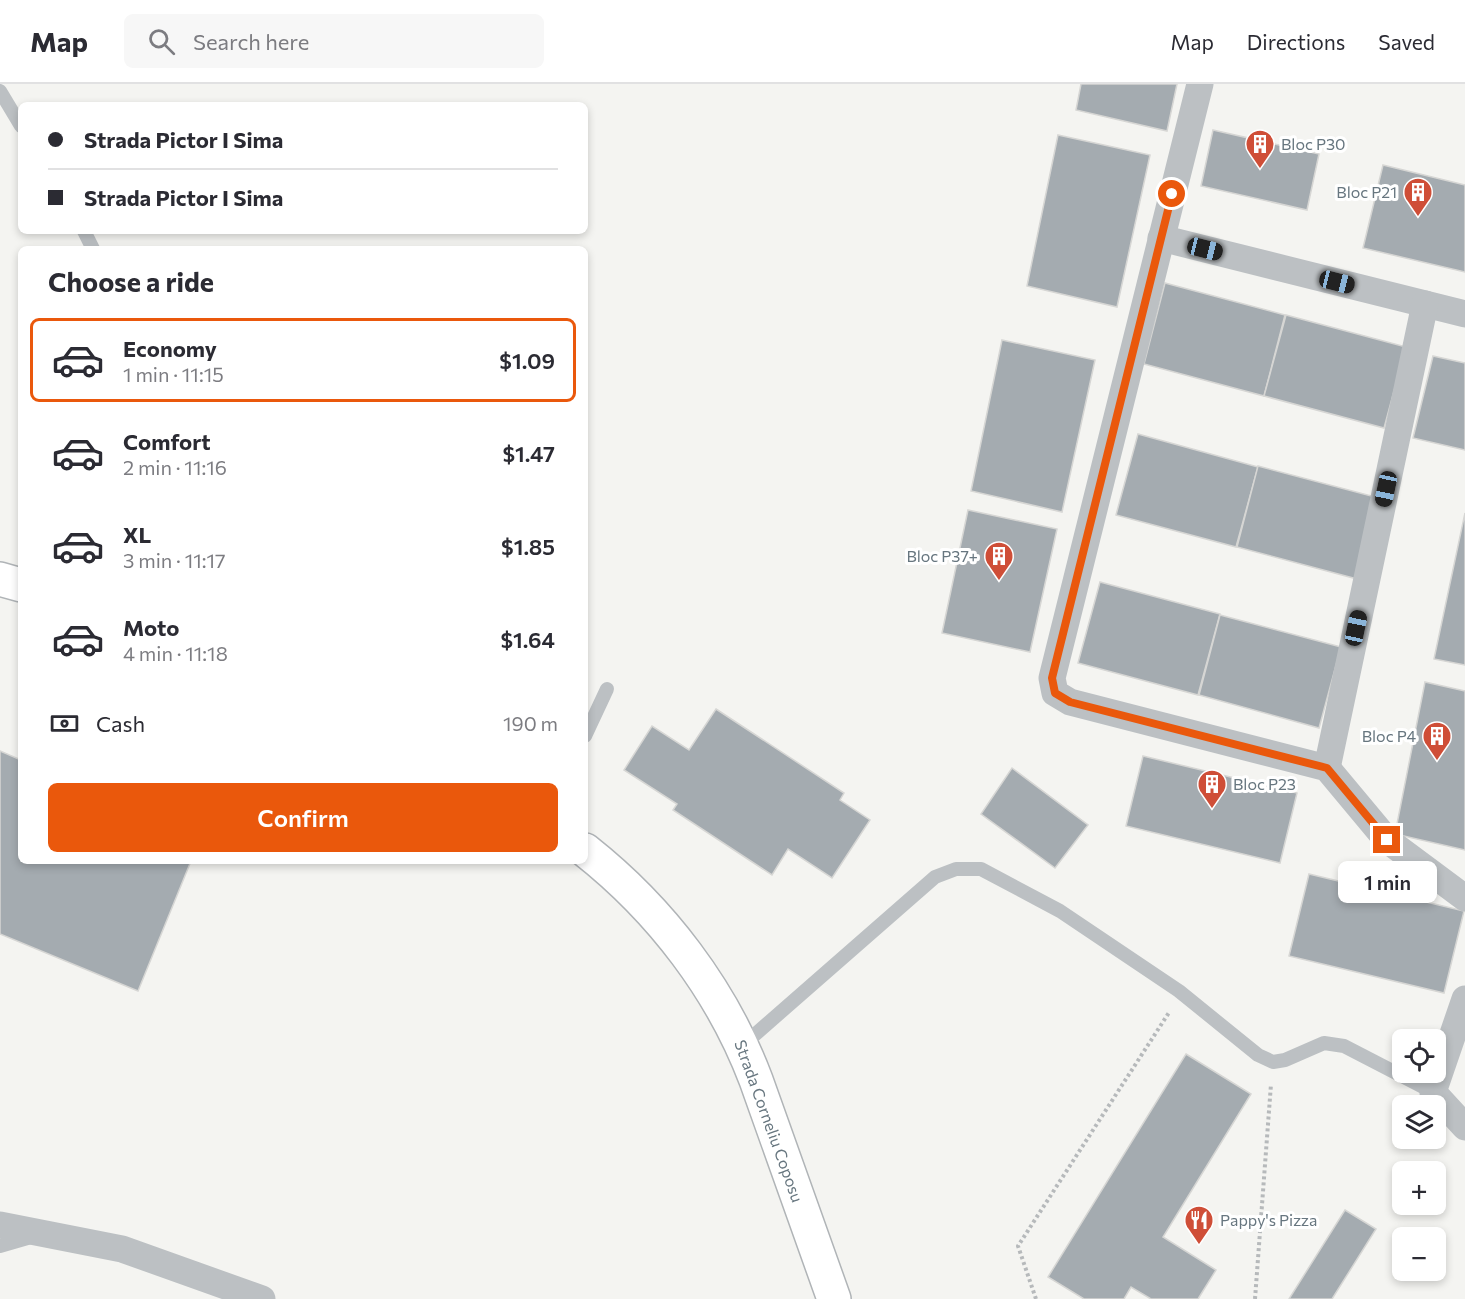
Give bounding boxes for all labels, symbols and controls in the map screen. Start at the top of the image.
search box [124,14,544,68]
text: Map [30,24,88,58]
icon: search [145,25,178,58]
text: Search here [193,28,309,55]
text: Map [1171,29,1214,54]
text: Directions [1247,29,1345,54]
text: Saved [1378,29,1435,54]
text: Strada Pictor I Sima [84,126,283,153]
building icon: Bloc P30 [1244,128,1276,170]
place label: Bloc P30 [1281,134,1346,153]
building icon: Bloc P21 [1402,176,1434,218]
route start [1158,180,1185,207]
place label: Bloc P21 [1336,182,1397,201]
text: Strada Pictor I Sima [84,184,283,211]
car [1185,236,1225,262]
text: Choose a ride [48,265,214,298]
car [1317,269,1357,295]
icon: car [51,333,105,387]
text: Economy [123,335,217,362]
text: $1.09 [499,347,555,374]
text: 1 min · 11:15 [123,362,224,386]
icon: car [51,426,105,480]
text: Comfort [123,428,211,455]
text: $1.47 [502,440,555,467]
text: 2 min · 11:16 [123,455,227,479]
car [1373,470,1399,508]
icon: car [51,519,105,573]
text: XL [123,521,151,548]
text: $1.85 [501,533,555,560]
building icon: Bloc P37+ [983,540,1015,582]
place label: Bloc P37+ [906,546,978,565]
text: 3 min · 11:17 [123,548,226,572]
car [1343,609,1369,647]
icon: car [51,612,105,666]
text: Moto [123,614,179,641]
text: $1.64 [501,626,555,653]
text: 4 min · 11:18 [123,641,228,665]
icon: cash [48,707,81,740]
text: Cash [96,710,145,737]
text: 190 m [503,711,558,735]
building icon: Bloc P4 [1421,720,1453,762]
place label: Bloc P4 [1362,726,1416,745]
building icon: Bloc P23 [1196,768,1228,810]
place label: Bloc P23 [1233,774,1296,793]
button: Confirm [48,783,558,852]
route end [1373,826,1400,853]
callout: 1 min [1338,861,1436,903]
text: 1 min [1364,870,1411,894]
map controls [1392,1029,1446,1281]
button: locate [1392,1029,1446,1083]
street label: Strada Corneliu Coposu [731,1037,808,1205]
button: layers [1392,1095,1446,1149]
button: + [1392,1161,1446,1215]
restaurant icon: Pappy's Pizza [1183,1204,1215,1246]
place label: Pappy's Pizza [1220,1210,1317,1229]
button: − [1392,1227,1446,1281]

